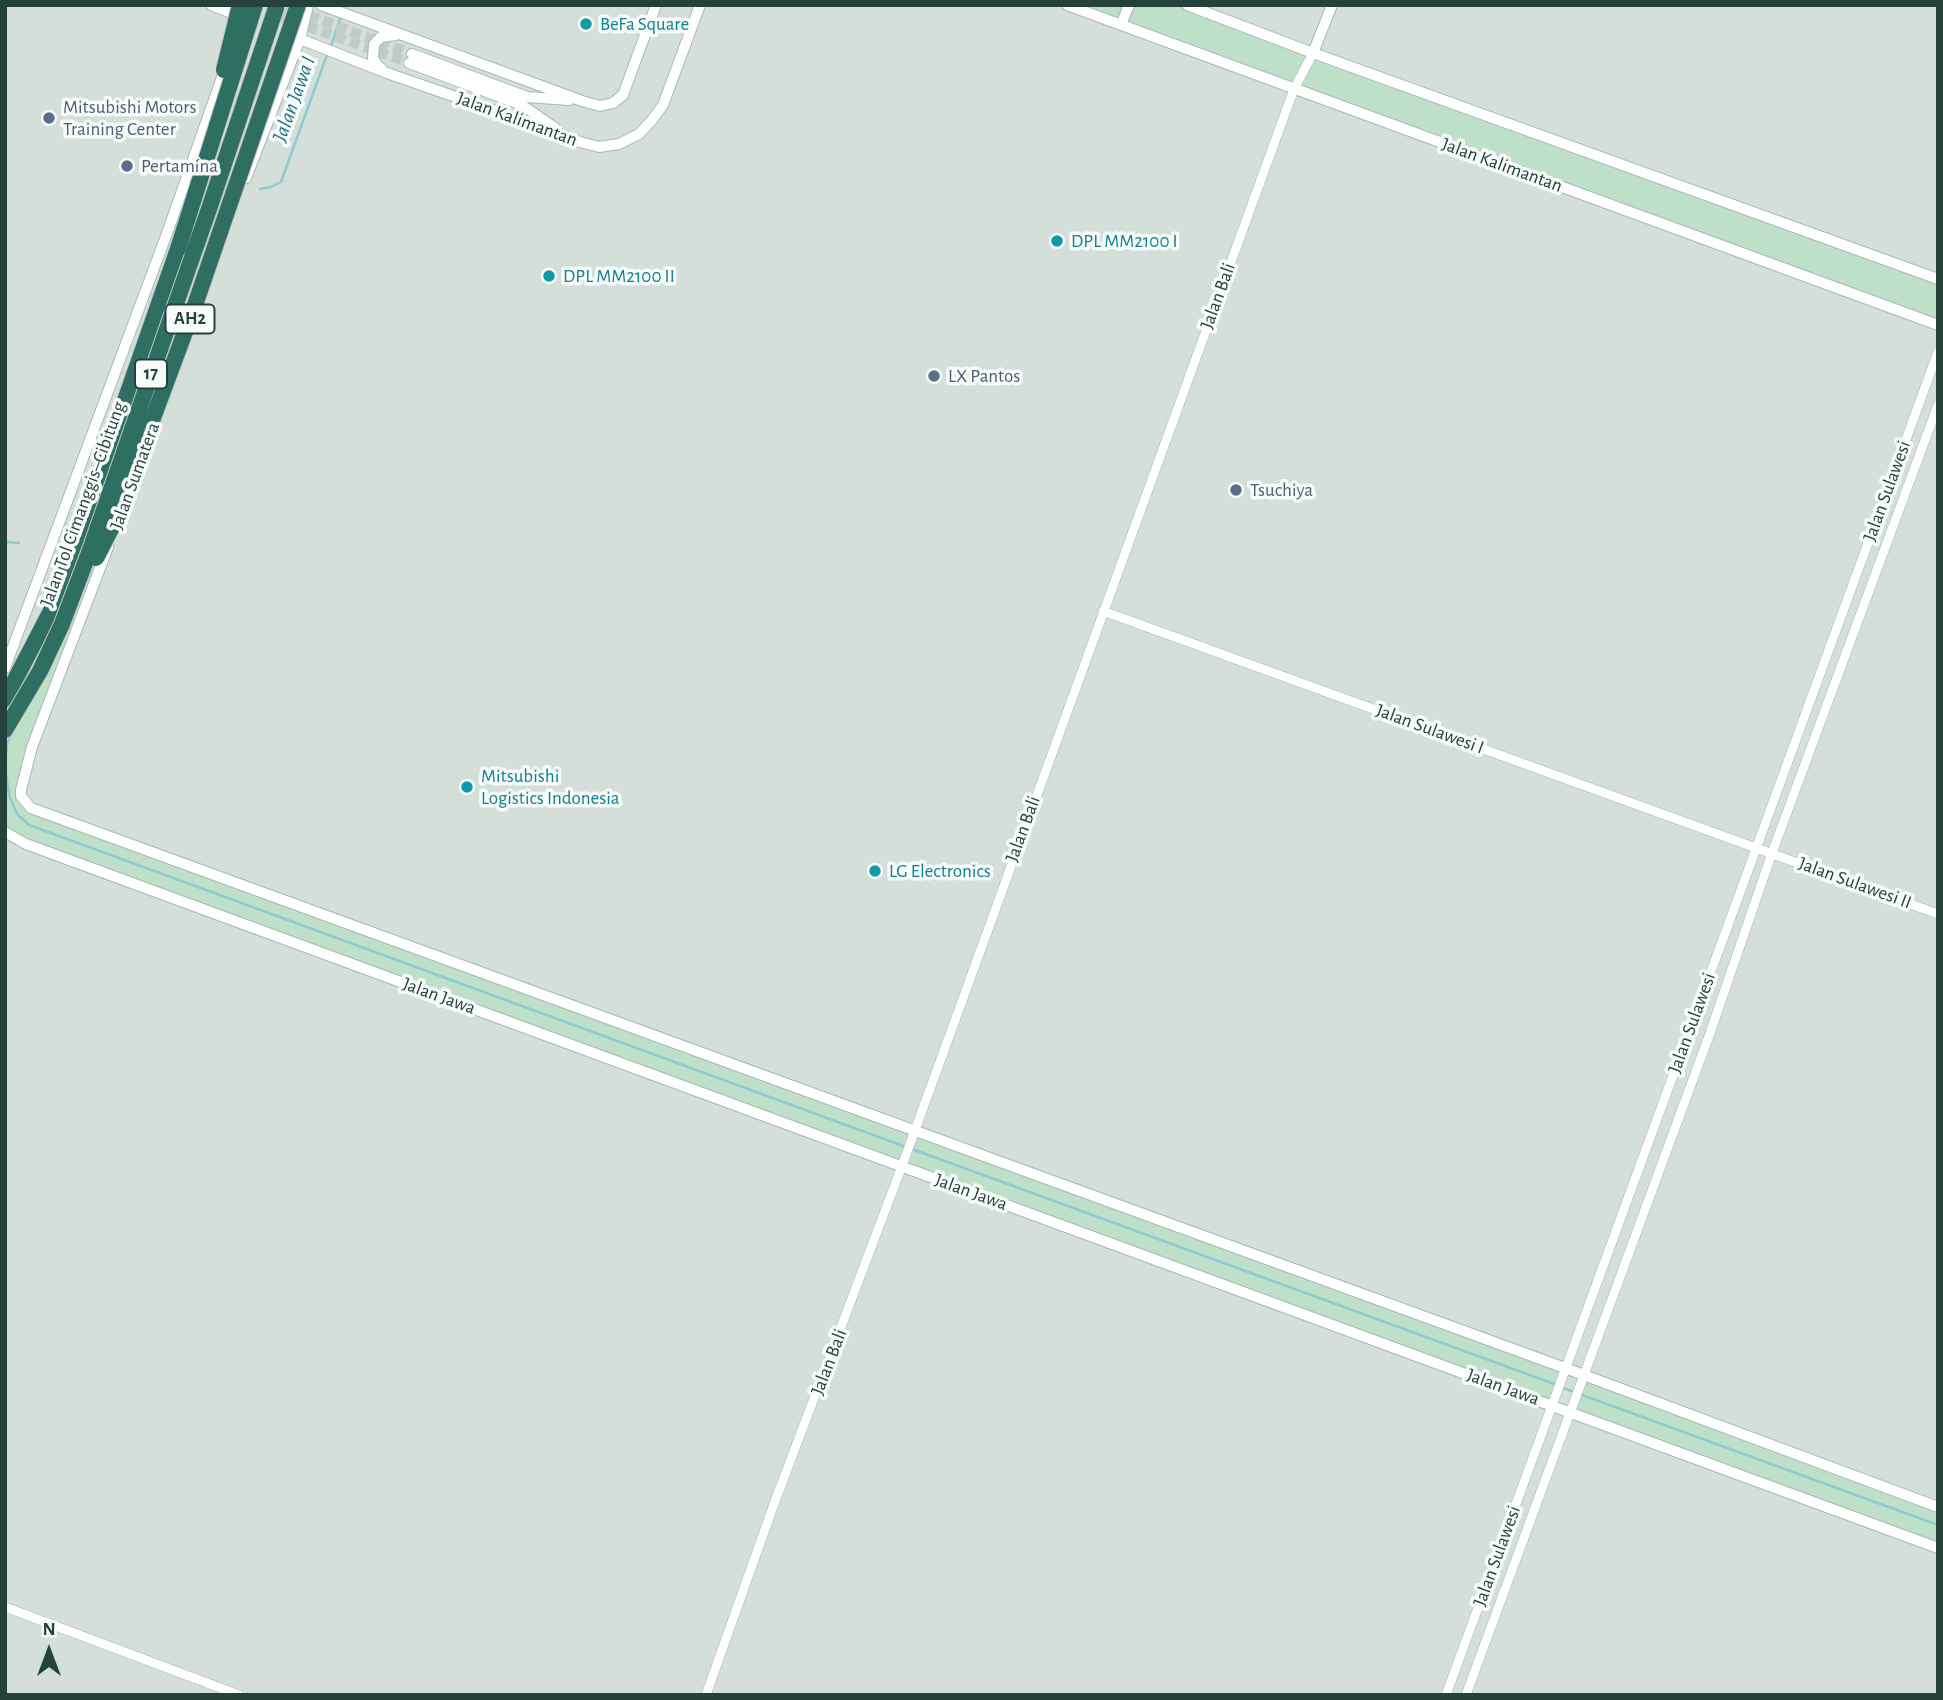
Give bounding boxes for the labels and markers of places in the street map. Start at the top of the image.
place label: BeFa Square [600,13,689,35]
marker: BeFa Square [578,16,594,32]
place label: Mitsubishi Motors Training Center [63,96,196,140]
marker: Mitsubishi Motors Training Center [41,110,57,126]
place label: Pertamina [141,155,218,177]
marker: Pertamina [119,158,135,174]
place label: DPL MM2100 I [1071,230,1178,252]
marker: DPL MM2100 I [1049,233,1065,249]
place label: DPL MM2100 II [563,265,675,287]
marker: DPL MM2100 II [541,268,557,284]
place label: LX Pantos [948,365,1020,387]
marker: LX Pantos [926,368,942,384]
place label: Tsuchiya [1250,479,1313,501]
marker: Tsuchiya [1228,482,1244,498]
place label: Mitsubishi Logistics Indonesia [481,765,620,809]
marker: Mitsubishi Logistics Indonesia [459,779,475,795]
place label: LG Electronics [889,860,991,882]
marker: LG Electronics [867,863,883,879]

